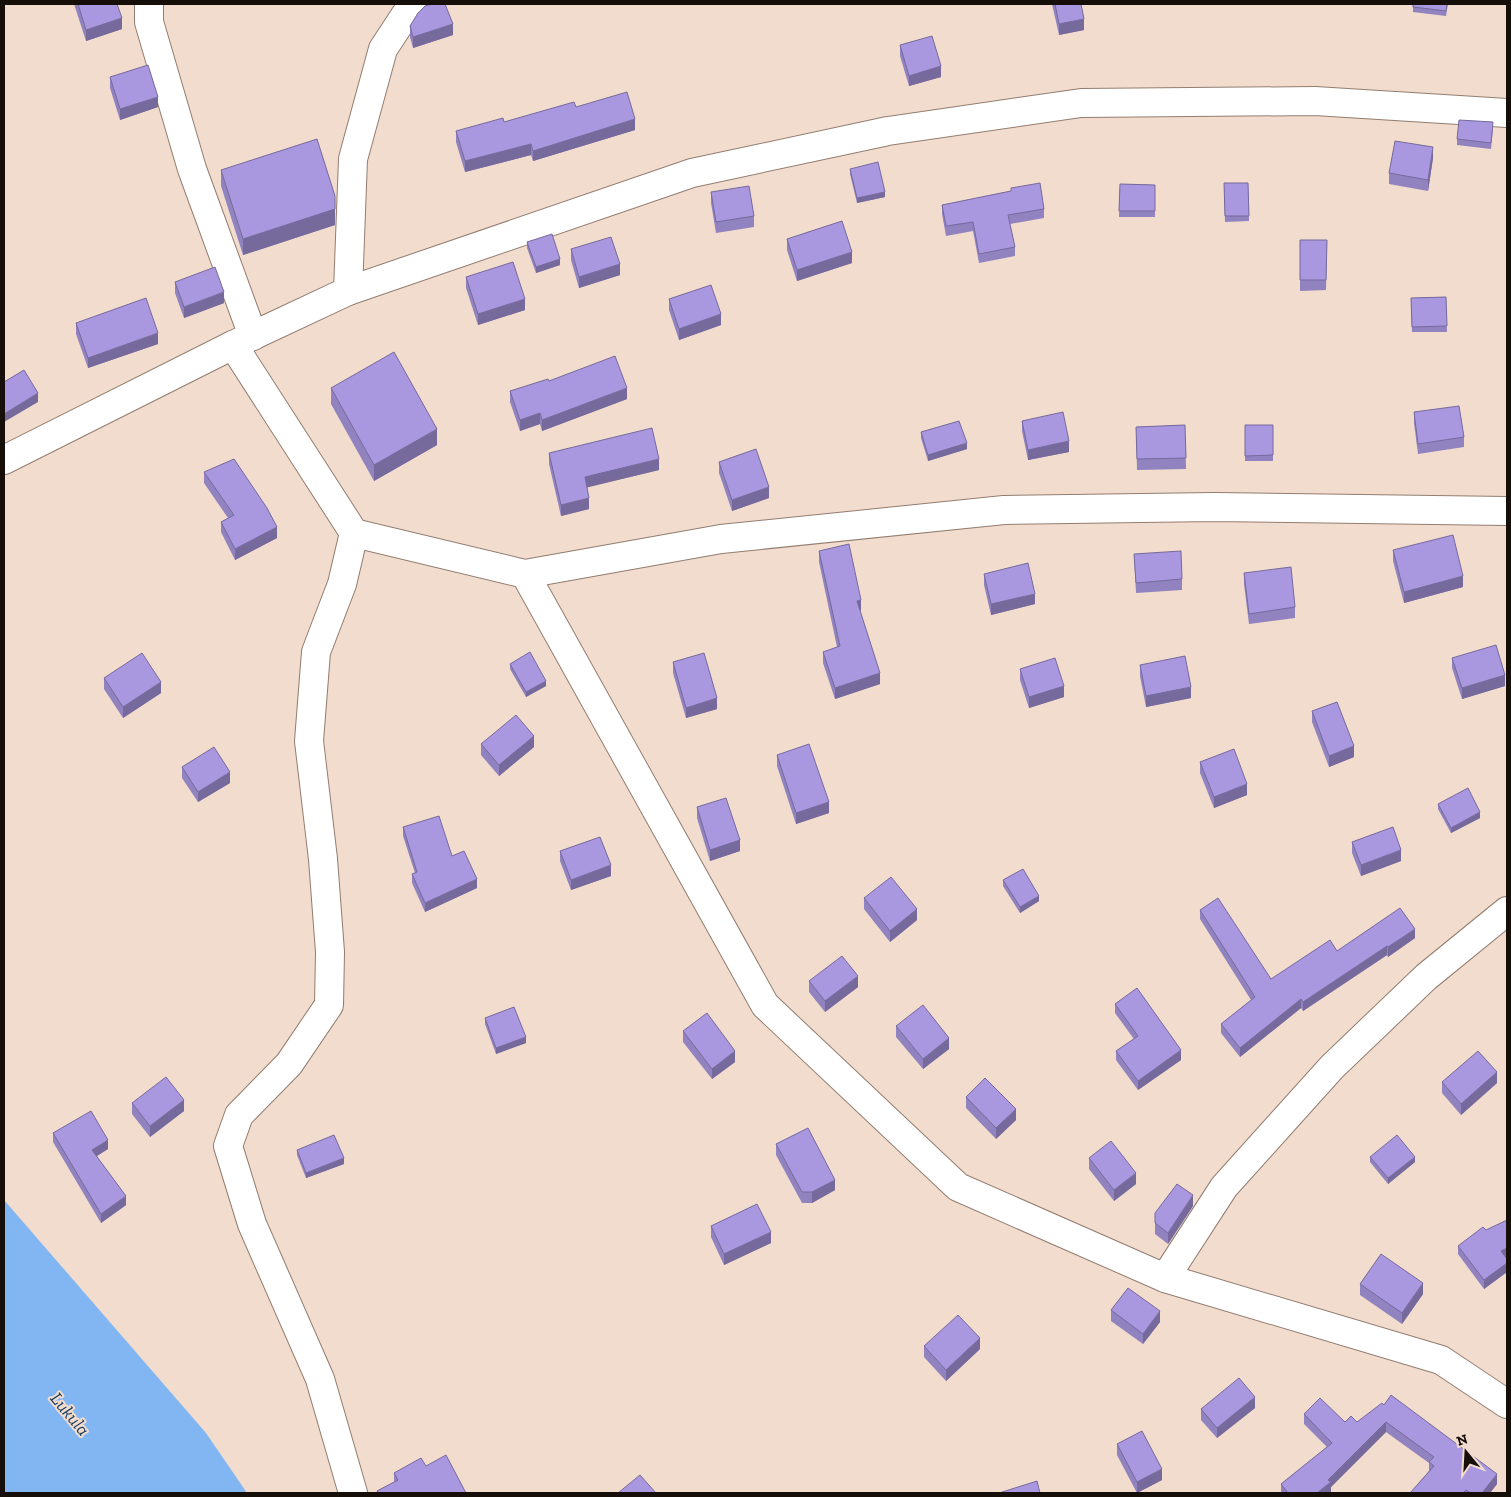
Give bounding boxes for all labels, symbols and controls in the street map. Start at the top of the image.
water label: Lukula [46,1388,94,1440]
north arrow [1441,1427,1491,1477]
text: N [1454,1430,1470,1450]

